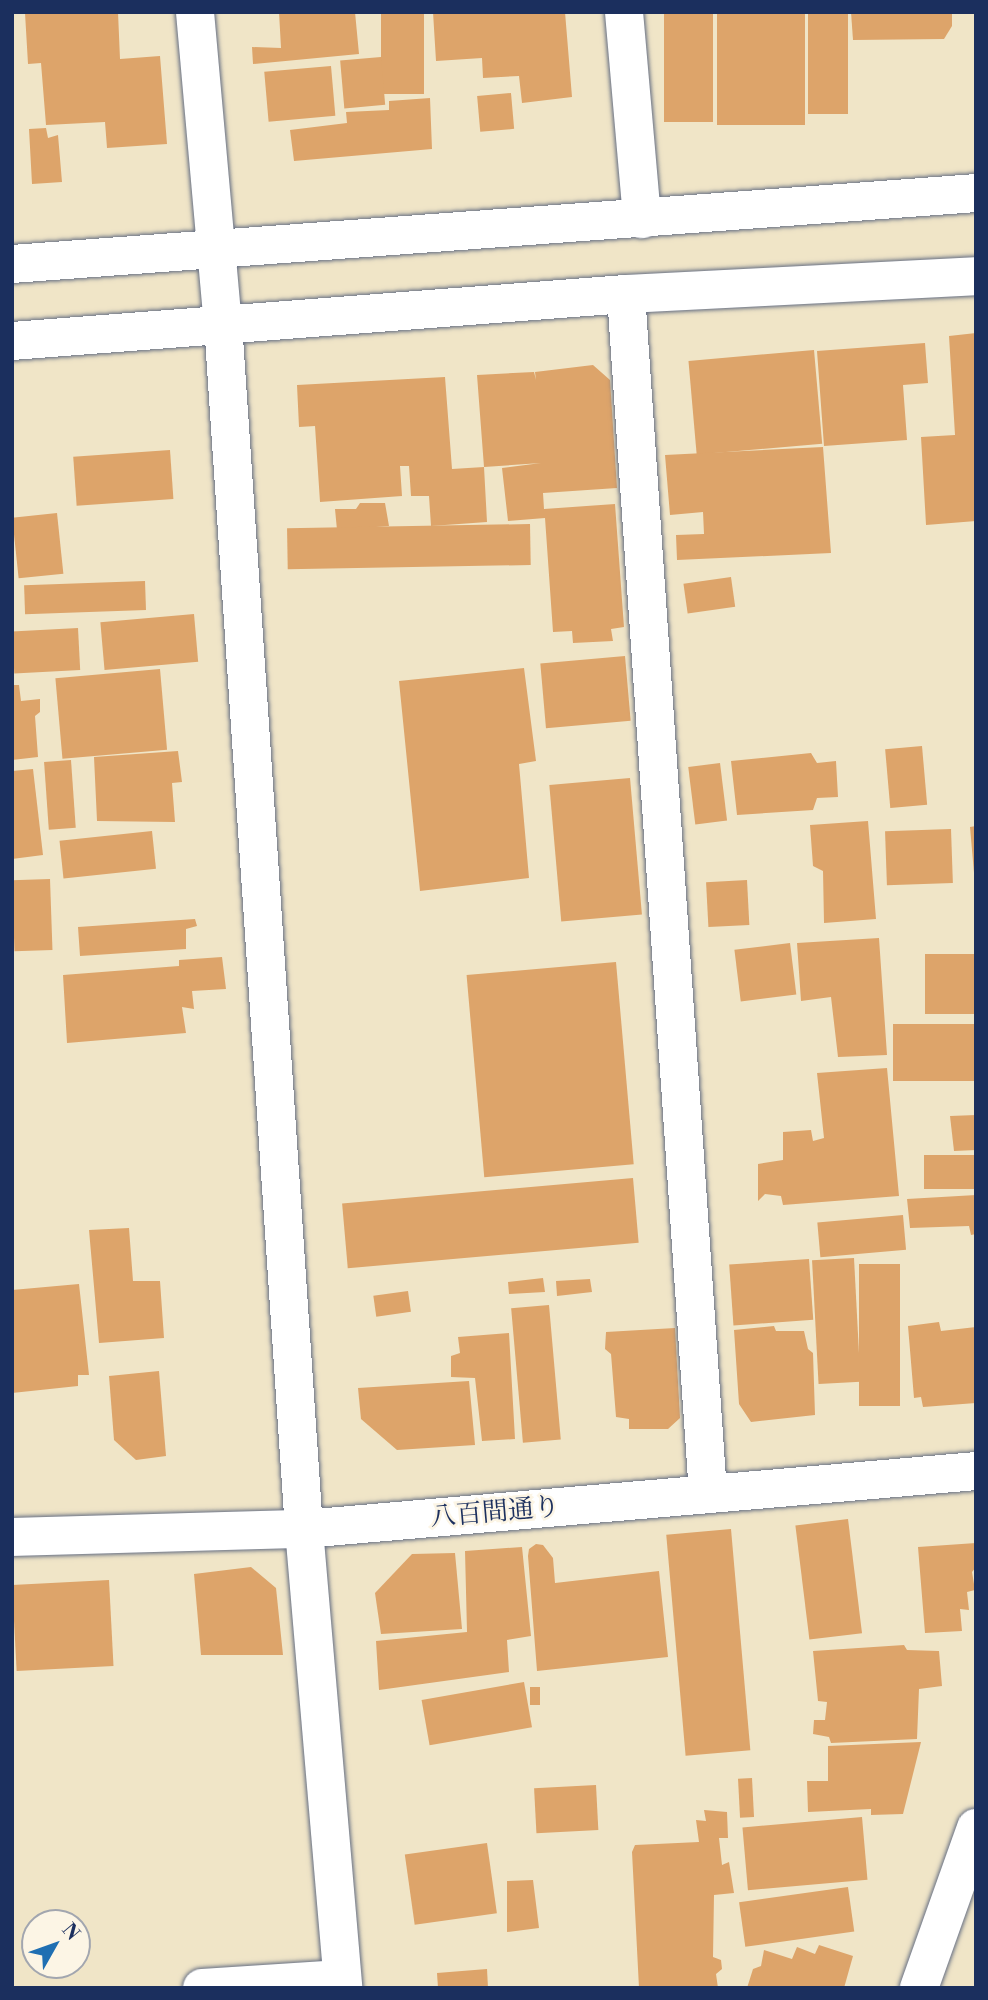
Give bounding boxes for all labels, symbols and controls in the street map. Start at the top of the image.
street label: 八百間通り [429,1492,561,1534]
north arrow [21,1909,91,1979]
text: N [57,1918,85,1945]

